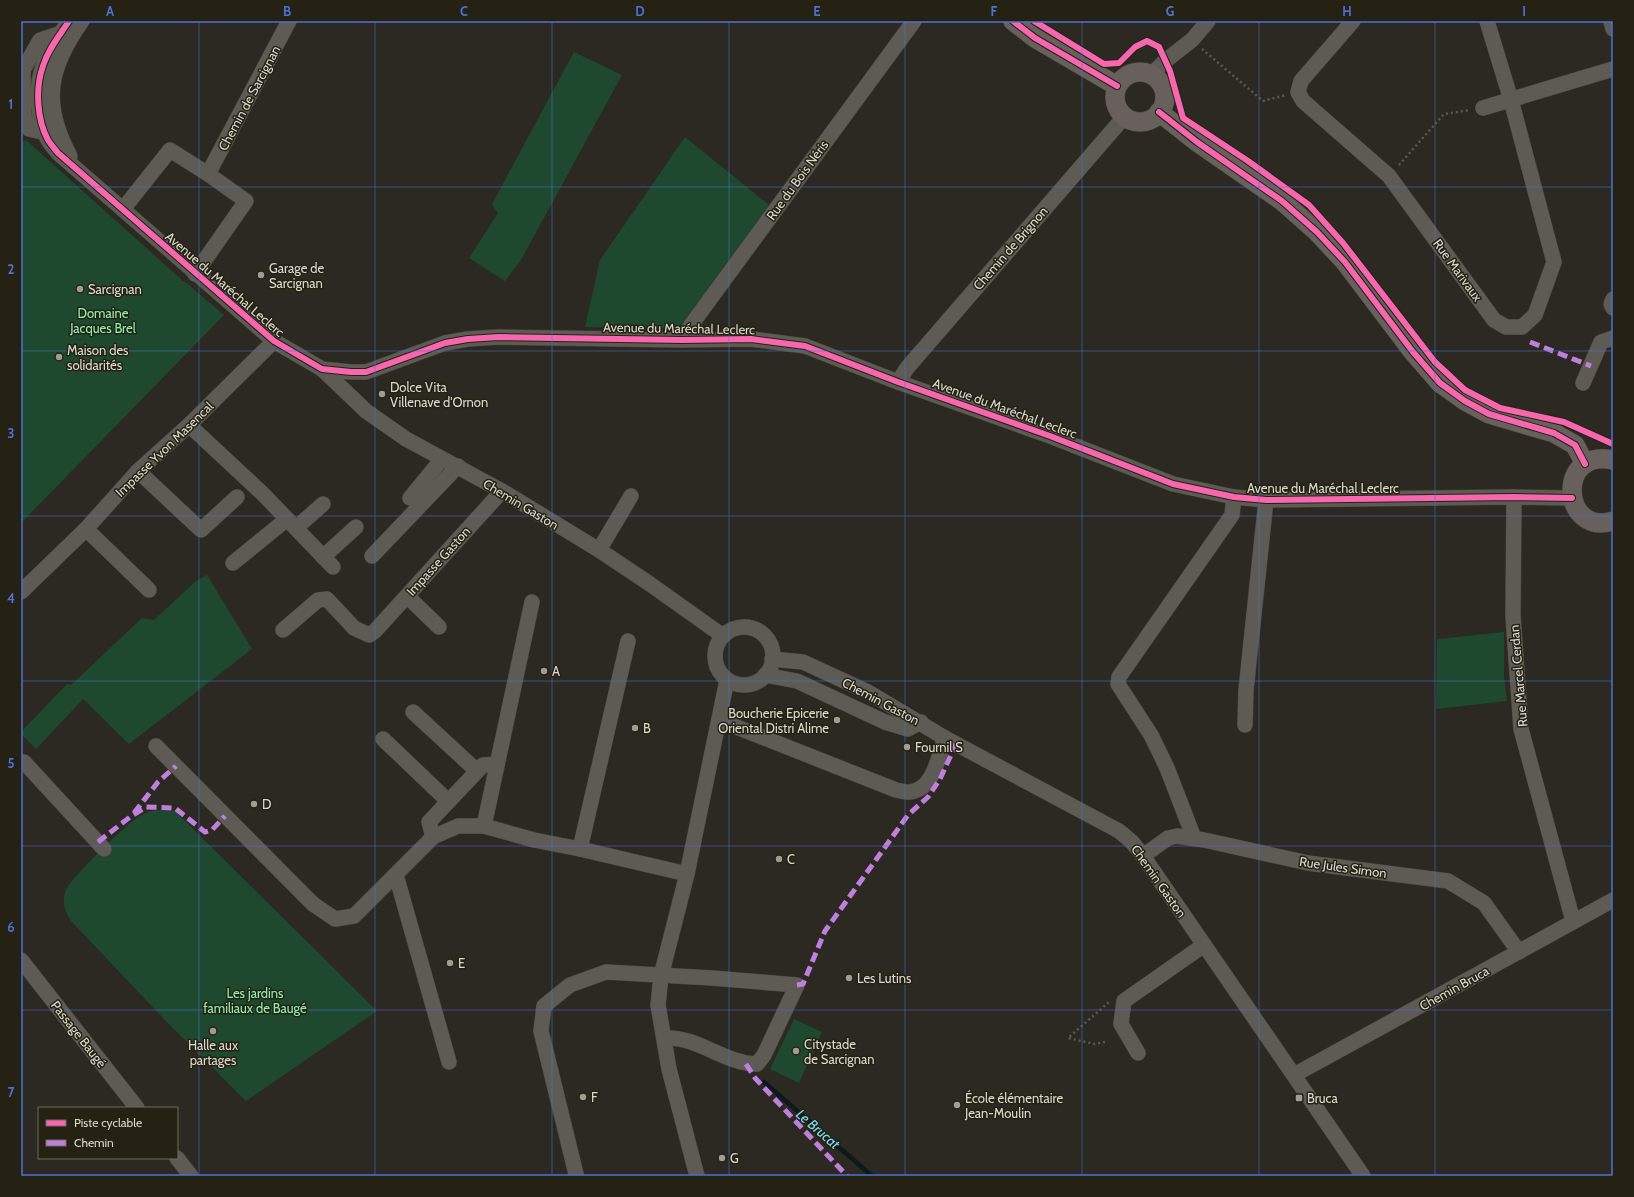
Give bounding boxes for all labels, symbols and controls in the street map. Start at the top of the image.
text: A [106,3,115,19]
text: B [283,3,291,19]
text: C [460,3,468,19]
text: D [635,3,645,19]
text: E [813,3,821,19]
text: F [991,3,998,19]
text: G [1166,3,1175,19]
text: H [1342,3,1352,19]
text: I [1522,3,1526,19]
street label: Chemin de Sarcignan [215,43,283,153]
text: 1 [9,96,13,112]
street label: Rue du Bois Néris [763,136,832,223]
street label: Chemin de Brignon [969,203,1051,293]
street label: Avenue du Maréchal Leclerc [162,228,288,340]
street label: Rue Marivaux [1430,236,1486,305]
place label: Garage de Sarcignan [269,260,325,291]
text: 2 [8,261,15,277]
marker: Garage de Sarcignan [256,270,266,280]
place label: Sarcignan [88,281,142,297]
marker: Sarcignan [75,284,85,294]
park label: Domaine Jacques Brel [69,305,136,336]
street label: Avenue du Maréchal Leclerc [603,319,755,337]
place label: Maison des solidarités [67,342,129,373]
marker: Maison des solidarités [54,352,64,362]
street label: Avenue du Maréchal Leclerc [931,374,1079,442]
place label: Dolce Vita Villenave d'Ornon [390,379,488,410]
marker: Dolce Vita Villenave d'Ornon [377,389,387,399]
street label: Impasse Yvon Masencal [112,398,216,500]
text: 3 [7,425,15,441]
street label: Chemin Gaston [480,475,562,533]
street label: Avenue du Maréchal Leclerc [1247,480,1399,496]
street label: Impasse Gaston [403,523,473,599]
text: 4 [7,590,15,606]
street label: Rue Marcel Cerdan [1506,624,1530,728]
place label: A [552,663,560,679]
marker: A [539,666,549,676]
street label: Chemin Gaston [840,674,922,728]
place label: Boucherie Epicerie Oriental Distri Alime [718,705,829,736]
marker: Boucherie Epicerie Oriental Distri Alime [832,715,842,725]
place label: B [643,720,651,736]
marker: B [630,723,640,733]
place label: Fournil S [915,739,963,755]
marker: Fournil S [902,742,912,752]
text: 5 [8,755,15,771]
place label: D [262,796,271,812]
marker: D [249,799,259,809]
street label: Chemin Gaston [1128,842,1190,920]
place label: C [787,851,795,867]
street label: Rue Jules Simon [1298,853,1388,881]
marker: C [774,854,784,864]
text: 6 [7,919,15,935]
place label: E [458,955,465,971]
marker: E [445,958,455,968]
street label: Chemin Bruca [1417,962,1492,1014]
place label: Les Lutins [857,970,912,986]
marker: Les Lutins [844,973,854,983]
park label: Les jardins familiaux de Baugé [203,985,307,1016]
street label: Passage Baugé [48,997,110,1071]
marker: Halle aux partages [208,1026,218,1036]
place label: Citystade de Sarcignan [804,1036,874,1067]
place label: Halle aux partages [188,1037,239,1068]
marker: Citystade de Sarcignan [791,1046,801,1056]
text: 7 [8,1084,15,1100]
place label: F [591,1089,598,1105]
place label: École élémentaire Jean-Moulin [964,1089,1063,1121]
place label: Bruca [1307,1090,1339,1106]
marker: F [578,1092,588,1102]
marker: Bruca [1294,1093,1304,1103]
marker: École élémentaire Jean-Moulin [952,1100,962,1110]
water label: Le Brucat [792,1105,844,1153]
legend [38,1107,178,1159]
text: Piste cyclable [74,1115,142,1130]
text: Chemin [74,1135,114,1150]
place label: G [730,1150,739,1166]
marker: G [717,1153,727,1163]

